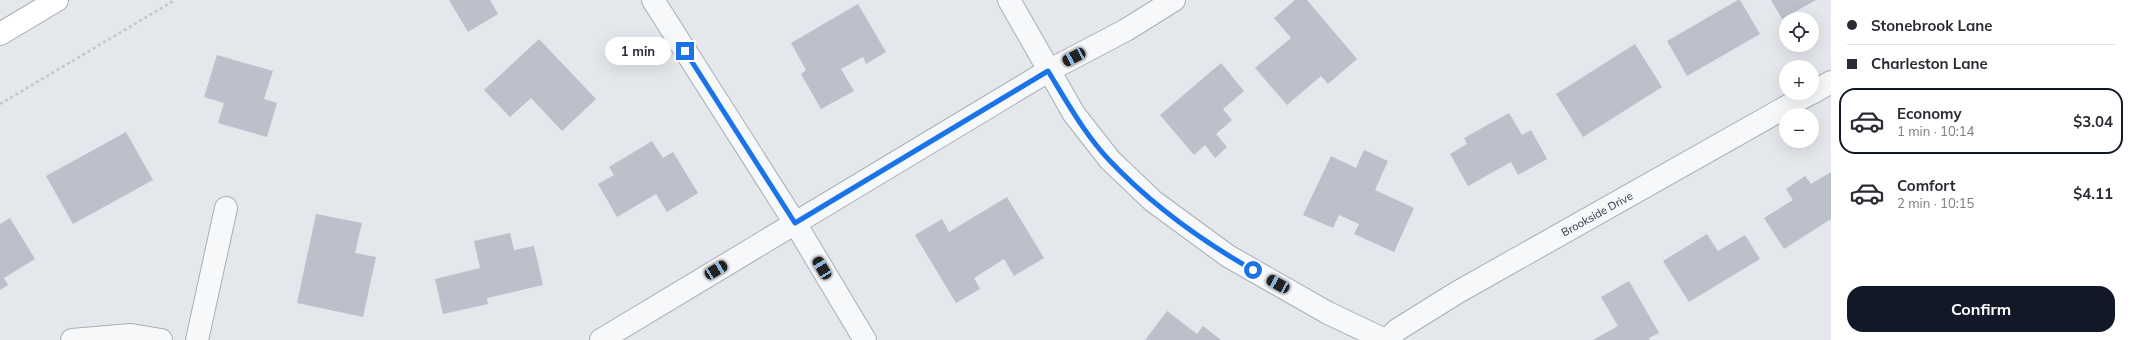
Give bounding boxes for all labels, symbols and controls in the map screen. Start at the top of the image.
map controls [1779,12,1819,148]
button: locate [1779,12,1819,52]
text: Stonebrook Lane [1871,16,1993,35]
callout: 1 min [605,37,671,65]
route end [676,42,694,60]
text: 1 min [621,43,655,59]
car [1061,46,1087,68]
text: Charleston Lane [1871,54,1988,73]
button: + [1779,60,1819,100]
icon: car [1849,103,1885,139]
text: Economy [1897,104,1962,123]
button: − [1779,108,1819,148]
text: $3.04 [2073,112,2113,131]
text: 1 min · 10:14 [1897,123,1974,139]
icon: car [1849,175,1885,211]
text: Comfort [1897,176,1955,195]
text: $4.11 [2073,184,2113,203]
street label: Brookside Drive [1559,189,1635,239]
text: 2 min · 10:15 [1897,195,1974,211]
car [811,255,833,281]
car [703,259,729,281]
route start [1244,261,1262,279]
car [1265,273,1291,295]
button: Confirm [1847,286,2115,332]

